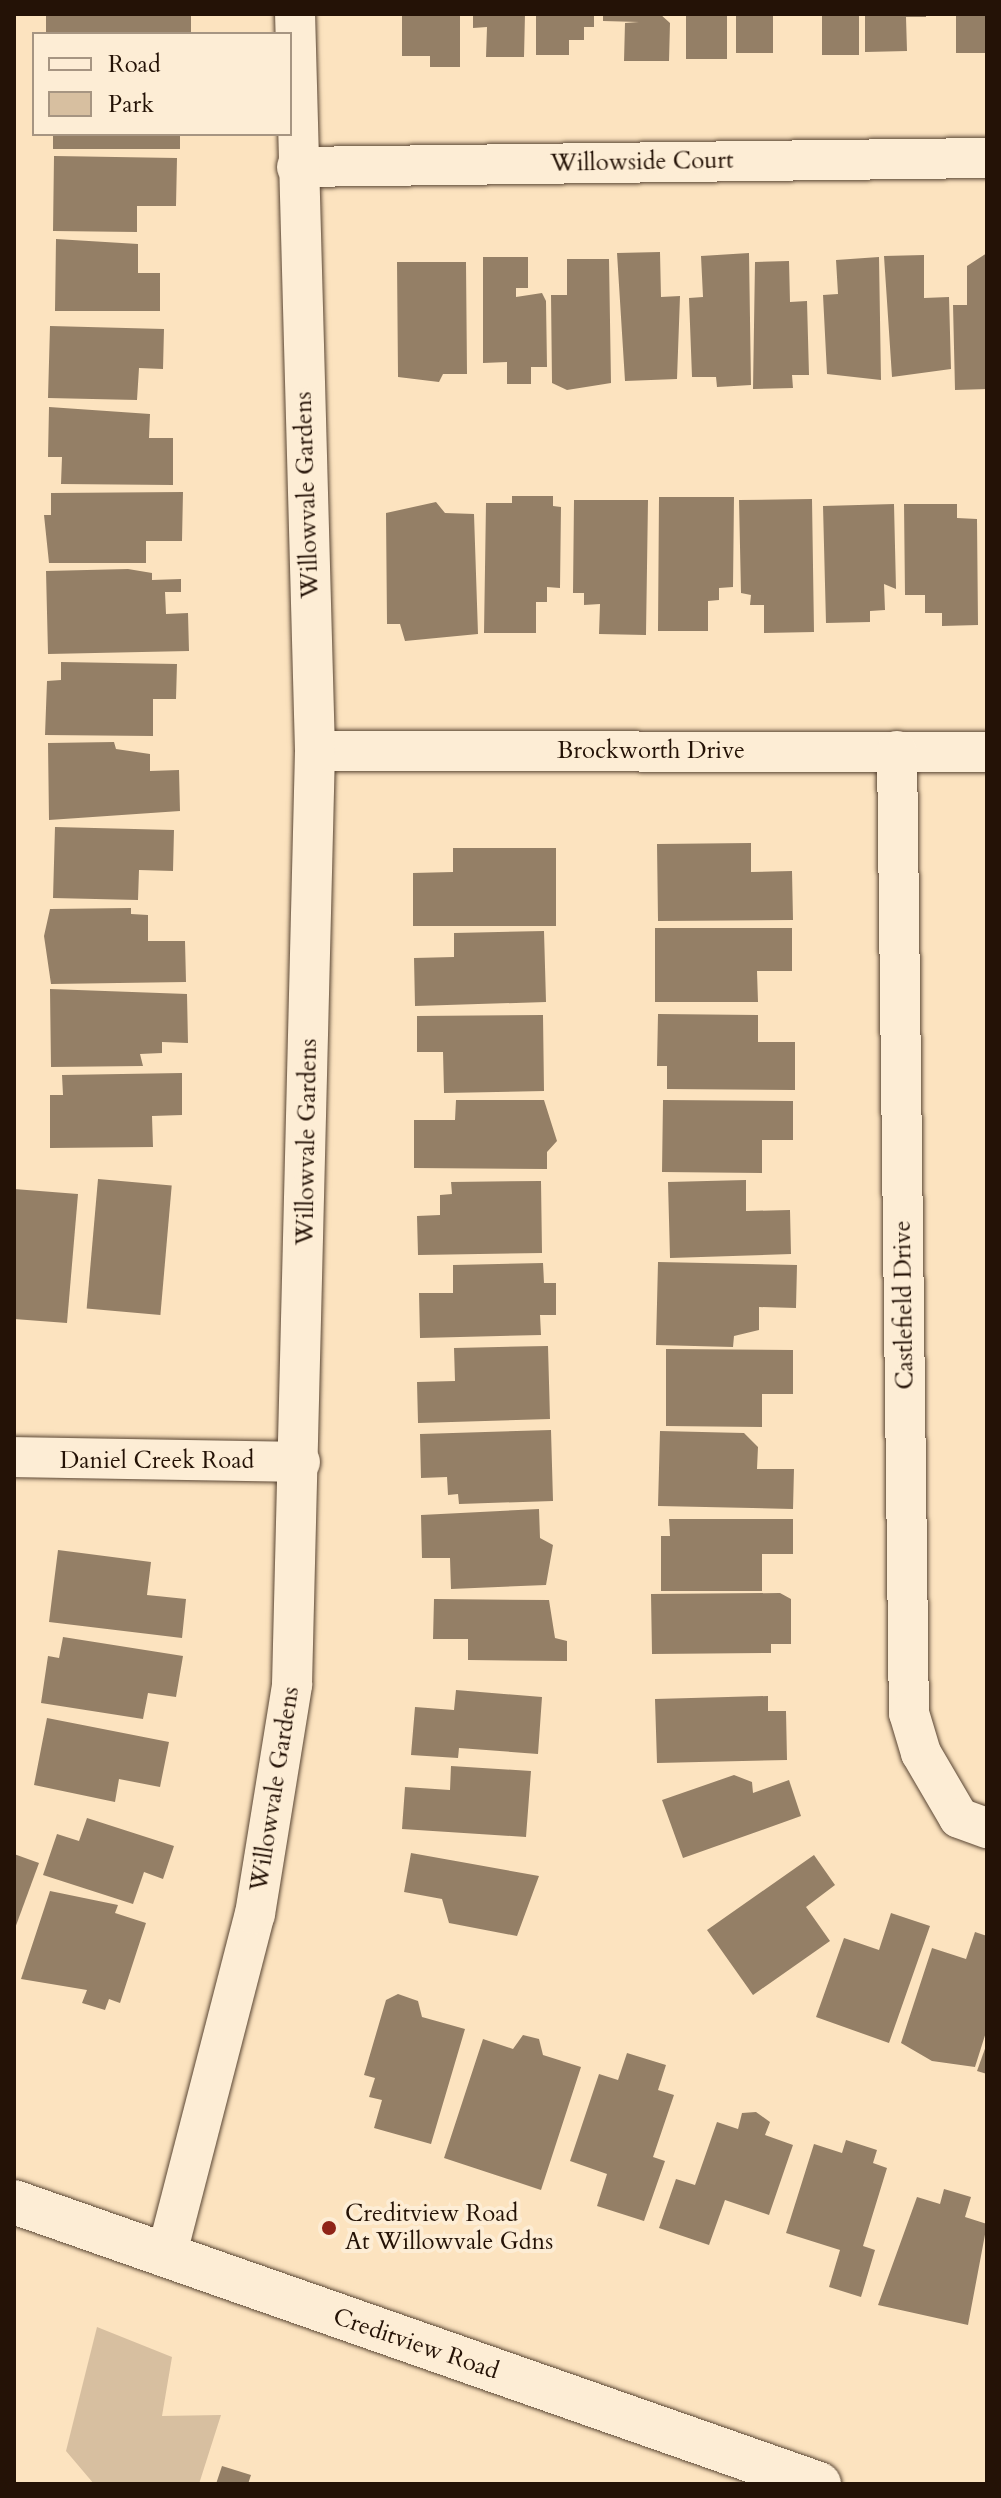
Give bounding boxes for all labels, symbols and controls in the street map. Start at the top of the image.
legend [32,32,292,136]
text: Road [108,48,161,81]
text: Park [108,88,154,121]
street label: Willowside Court [550,146,734,178]
street label: Willowvale Gardens [289,391,325,599]
street label: Brockworth Drive [557,737,745,765]
street label: Willowvale Gardens [291,1038,323,1246]
street label: Castlefield Drive [888,1220,920,1390]
street label: Daniel Creek Road [60,1447,254,1475]
street label: Willowvale Gardens [245,1684,305,1894]
place label: Creditview Road At Willowvale Gdns [345,2200,553,2256]
marker: Creditview Road At Willowvale Gdns [320,2219,338,2237]
street label: Creditview Road [329,2302,503,2386]

